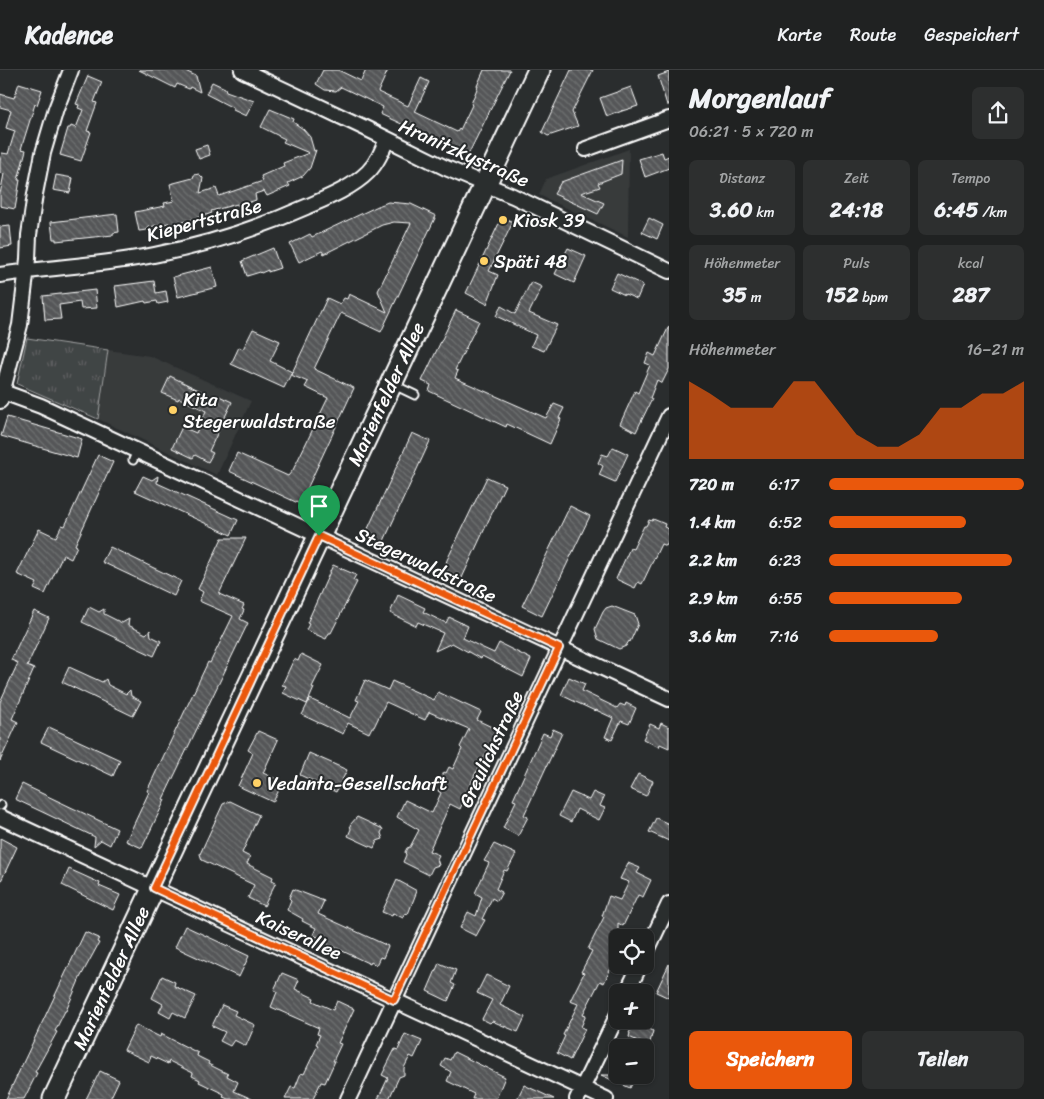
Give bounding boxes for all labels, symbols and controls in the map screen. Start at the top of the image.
text: Kadence [25,14,113,56]
text: Karte [777,19,822,51]
text: Route [850,19,896,51]
text: Gespeichert [924,19,1019,51]
text: Morgenlauf [689,73,831,122]
button: share [972,87,1024,139]
street label: Hranitzkystraße [393,109,535,197]
text: 06:21 · 5 × 720 m [689,117,814,146]
text: Distanz [719,166,765,191]
text: Zeit [844,166,869,191]
text: Tempo [951,166,990,191]
street label: Kiepertstraße [143,189,266,251]
text: 3.60 [710,191,753,229]
text: 24:18 [830,191,883,229]
text: 6:45 [934,191,979,229]
text: km [753,200,775,225]
text: /km [979,200,1007,225]
place label: Kiosk 39 [513,204,585,237]
marker: Kiosk 39 [497,214,509,226]
place label: Späti 48 [494,245,568,278]
text: Höhenmeter [704,251,780,276]
text: Puls [843,251,870,276]
text: kcal [958,251,984,276]
marker: Späti 48 [478,255,490,267]
text: 35 [723,276,747,314]
text: 152 [825,276,859,314]
text: 287 [952,276,989,314]
text: m [747,285,762,310]
text: bpm [859,285,888,310]
street label: Marienfelder Allee [338,316,434,472]
text: Höhenmeter [689,335,775,364]
text: 16–21 m [966,335,1024,364]
place label: Kita Stegerwaldstraße [183,383,336,438]
marker: Kita Stegerwaldstraße [167,404,179,416]
text: 720 m [689,470,734,499]
text: 6:17 [769,470,799,499]
pin [298,485,340,536]
icon: arrive [305,492,333,520]
text: 1.4 km [689,508,736,537]
text: 6:52 [769,508,802,537]
street label: Stegerwaldstraße [350,518,502,612]
text: 2.2 km [689,546,737,575]
text: 6:23 [769,546,801,575]
text: 2.9 km [689,584,738,613]
text: 6:55 [769,584,802,613]
text: 3.6 km [689,622,737,651]
text: 7:16 [769,622,799,651]
street label: Greulichstraße [449,685,533,813]
place label: Vedanta-Gesellschaft [267,767,447,800]
marker: Vedanta-Gesellschaft [251,777,263,789]
street label: Marienfelder Allee [63,900,159,1056]
street label: Kaiserallee [251,901,347,969]
map controls [609,929,654,1084]
button: locate [609,929,654,974]
button: + [609,984,654,1029]
button: Speichern [689,1031,852,1089]
button: Teilen [862,1031,1024,1089]
button: − [609,1039,654,1084]

